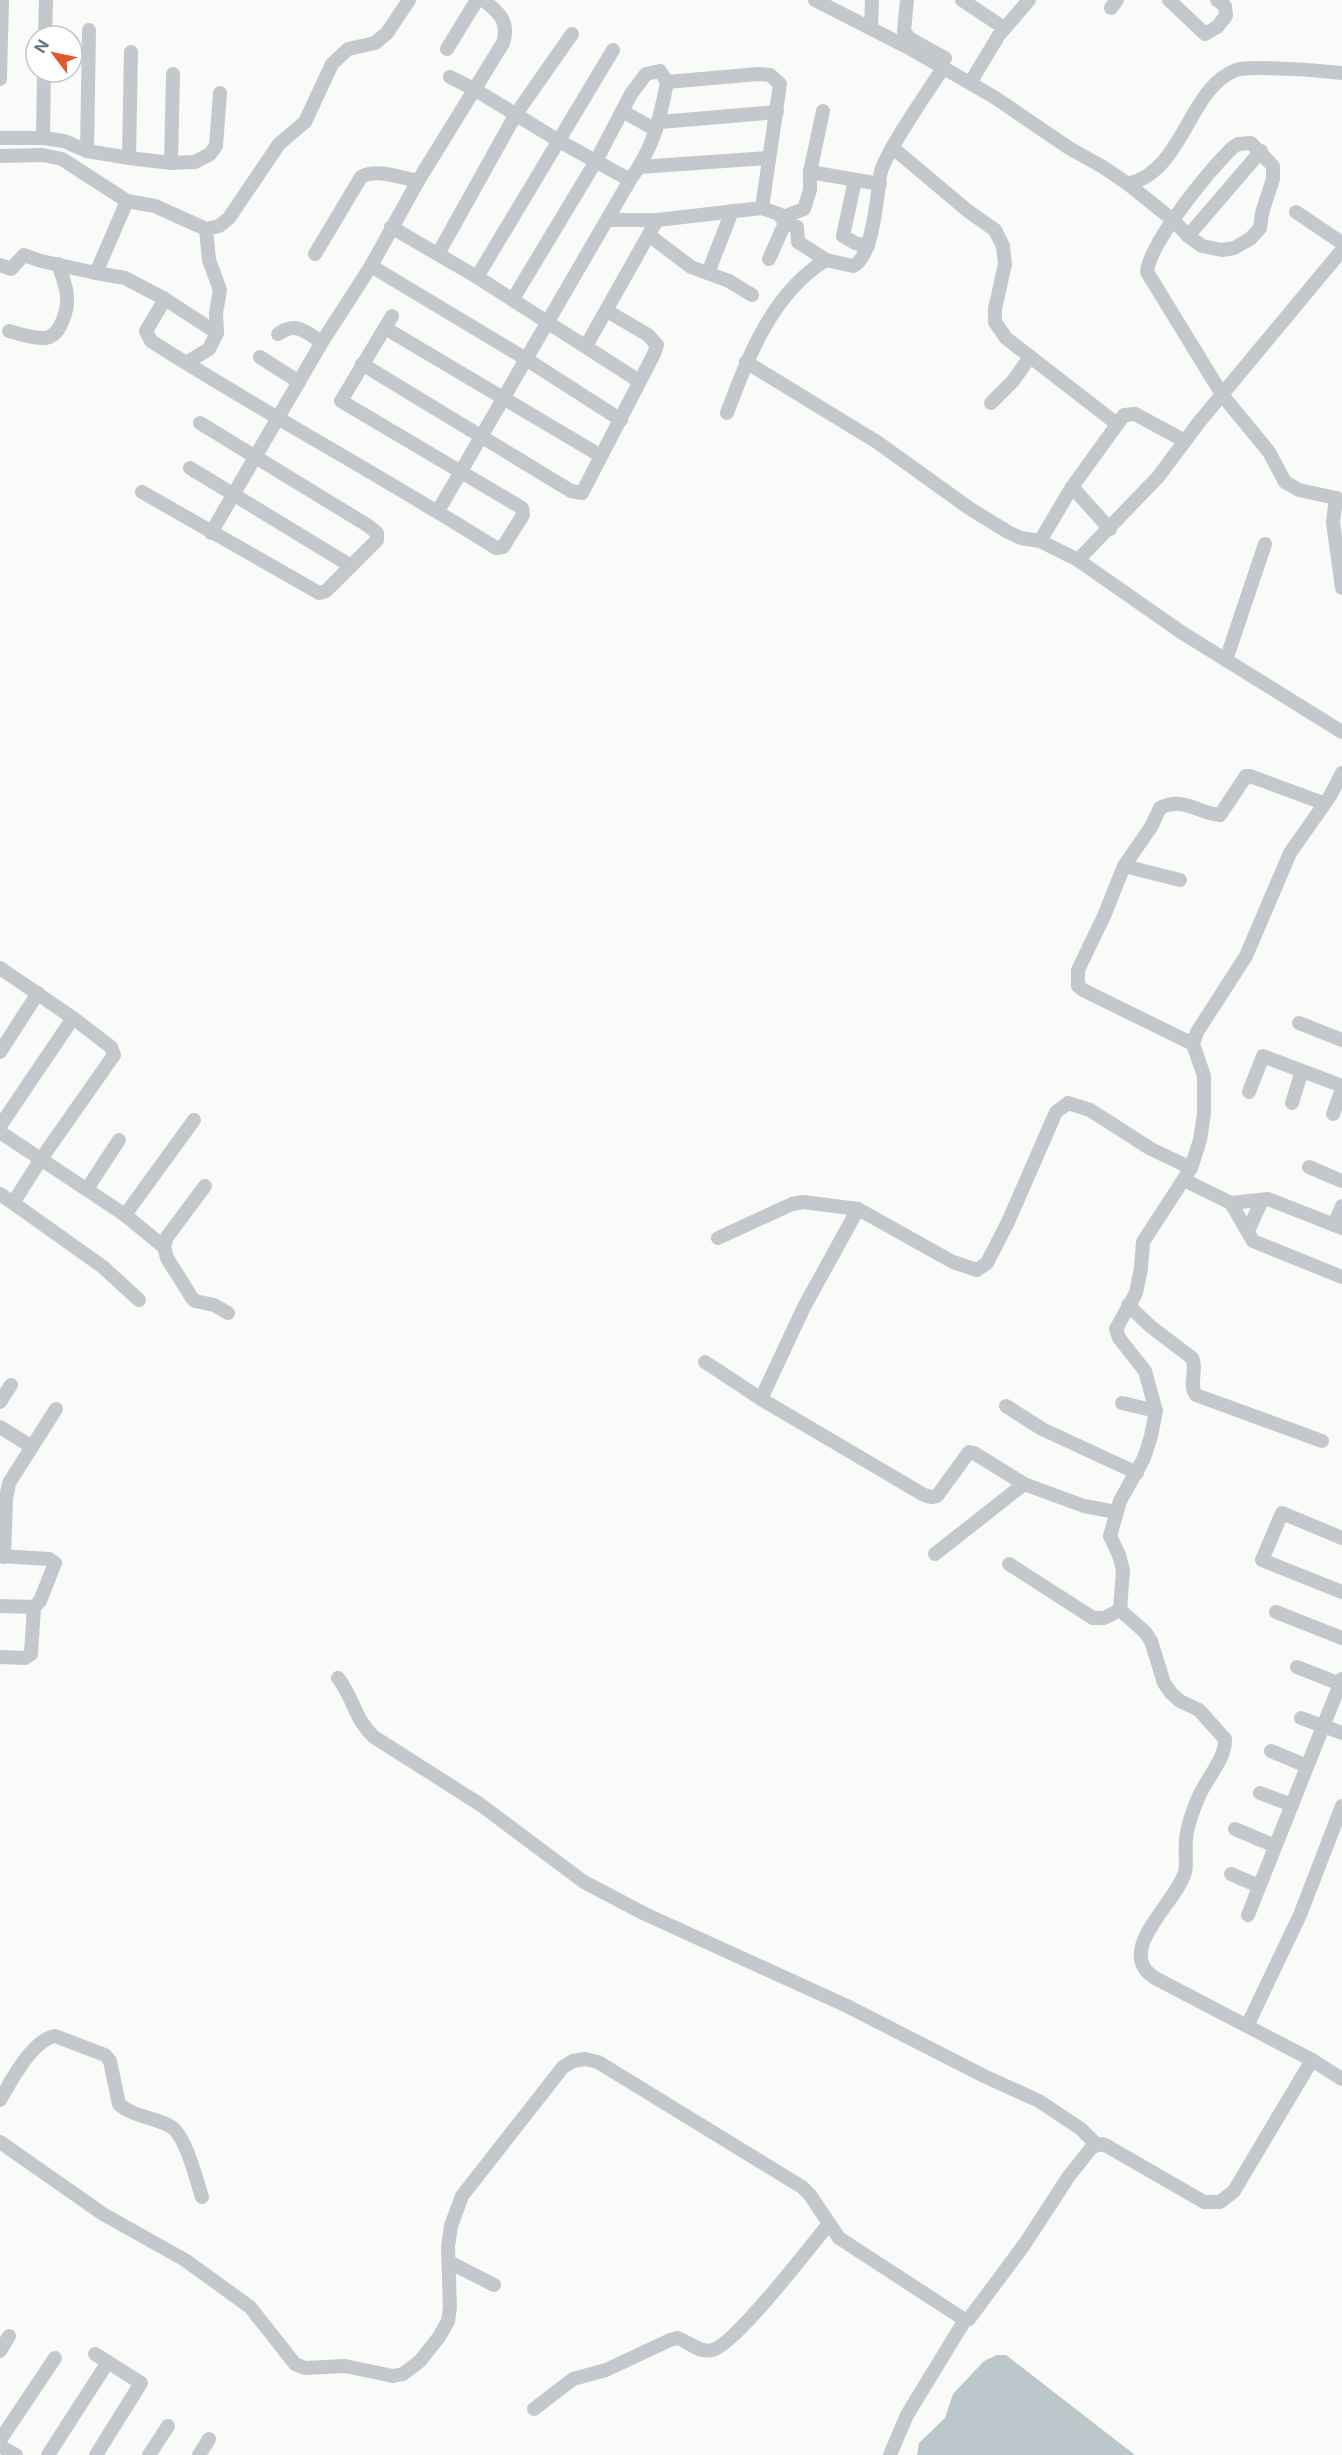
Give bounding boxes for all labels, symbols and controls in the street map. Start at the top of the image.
north arrow [24,24,84,84]
text: N [30,36,53,57]

